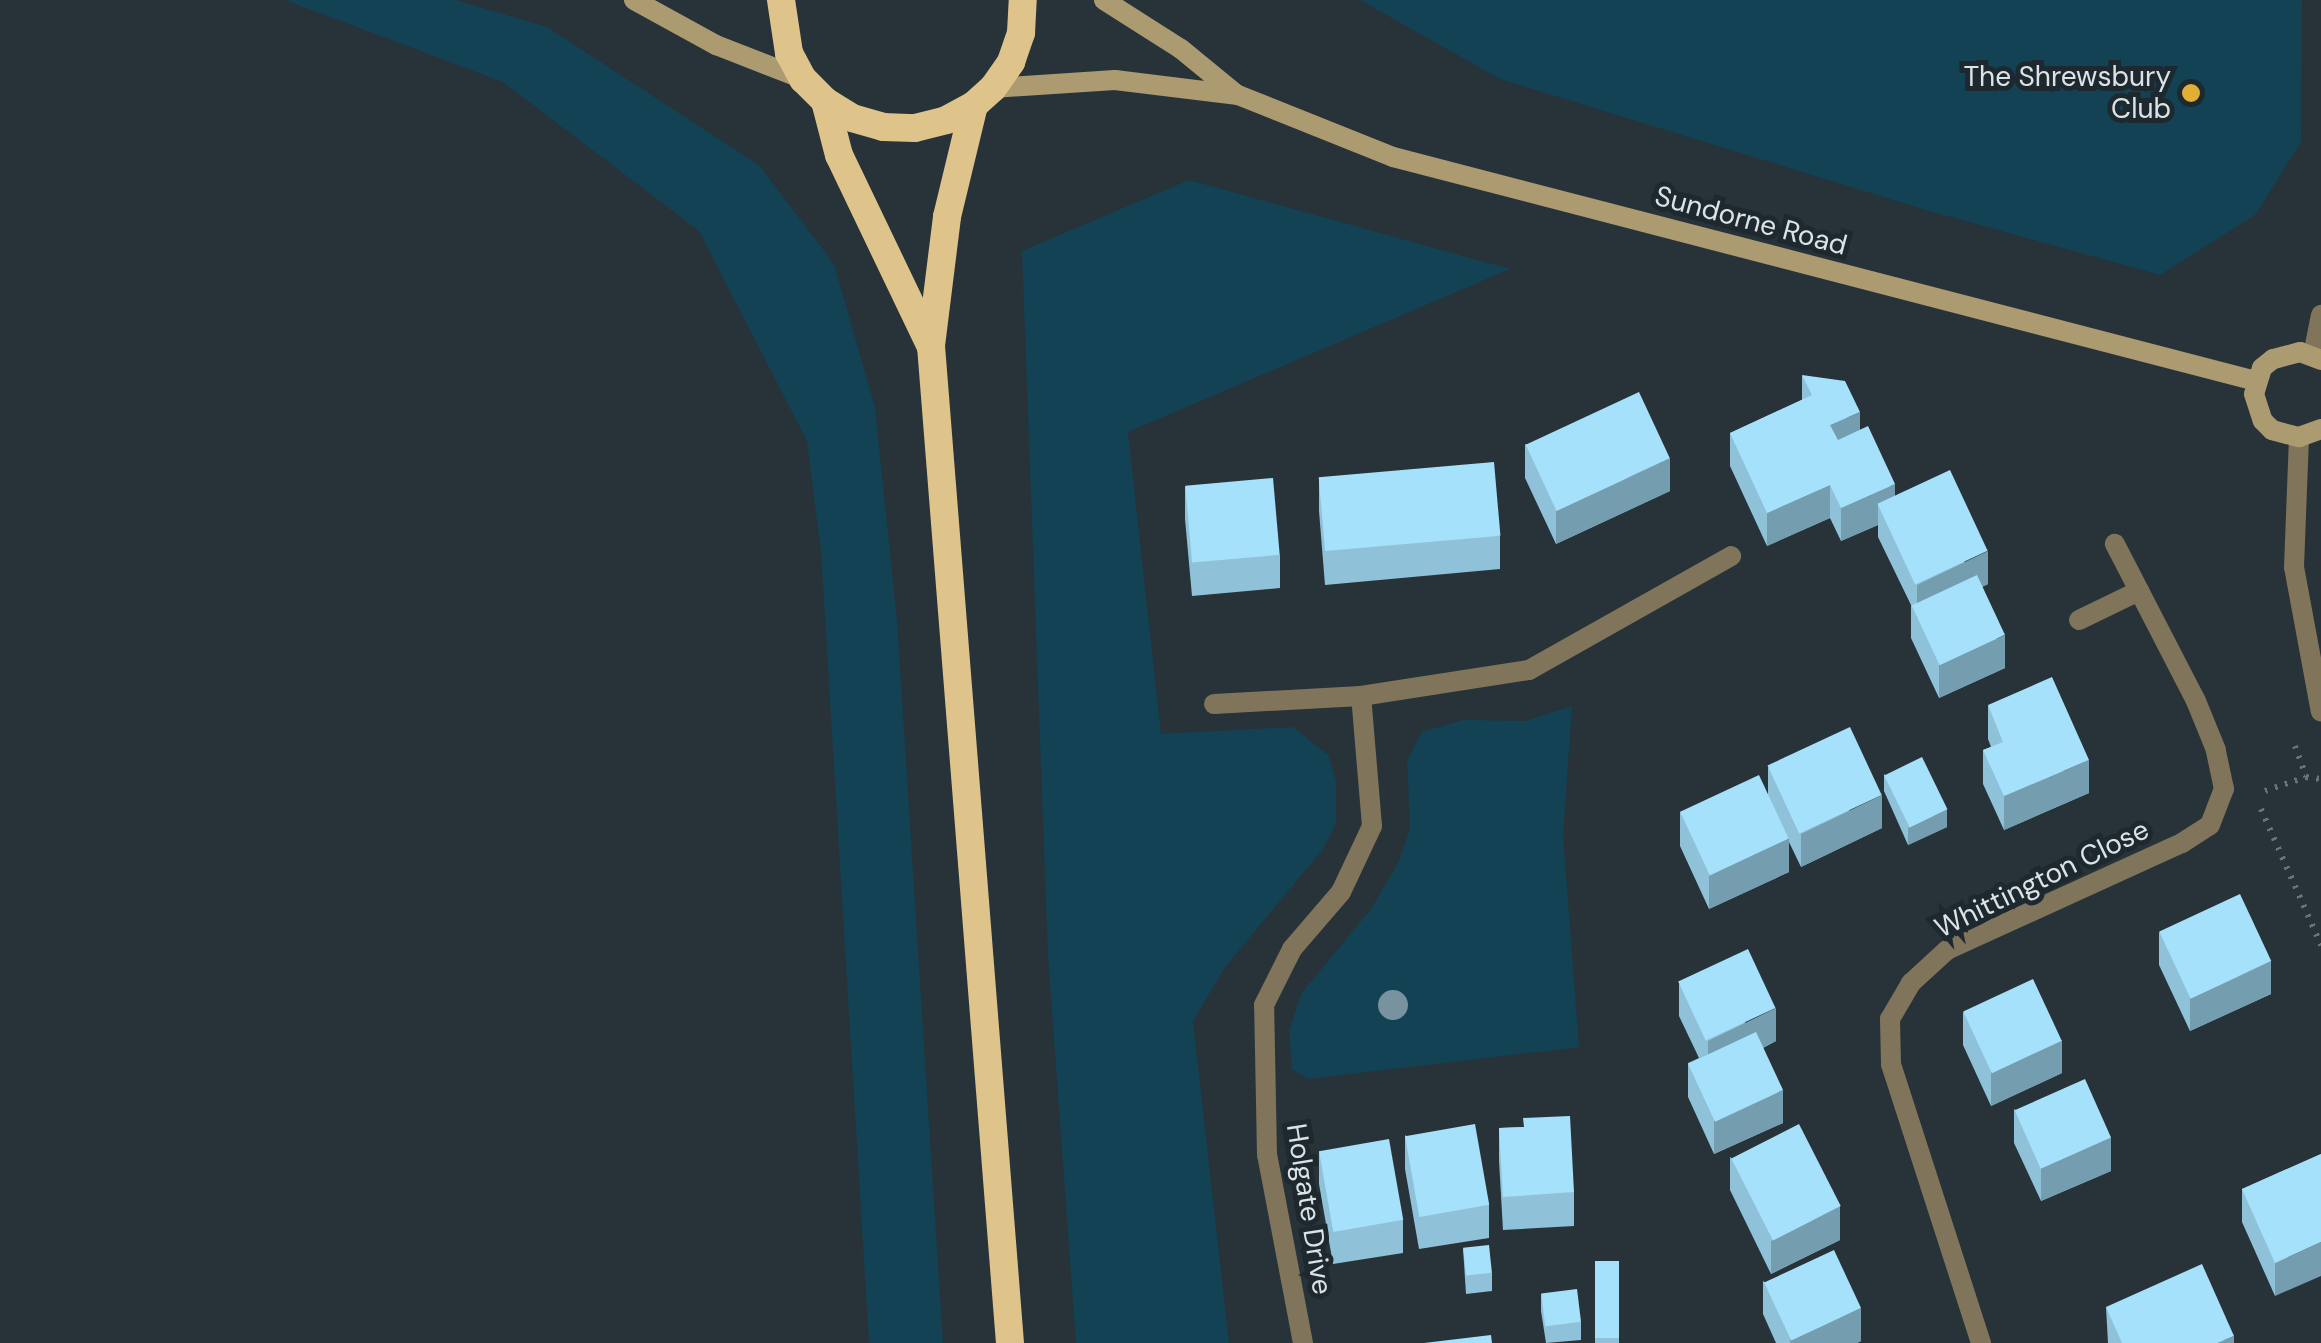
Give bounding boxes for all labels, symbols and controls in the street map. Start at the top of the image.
place label: The Shrewsbury Club [1963,60,2171,126]
marker: The Shrewsbury Club [2180,82,2202,104]
street label: Sundorne Road [1651,179,1851,263]
street label: Whittington Close [1930,813,2154,945]
street label: Holgate Drive [1279,1121,1339,1297]

